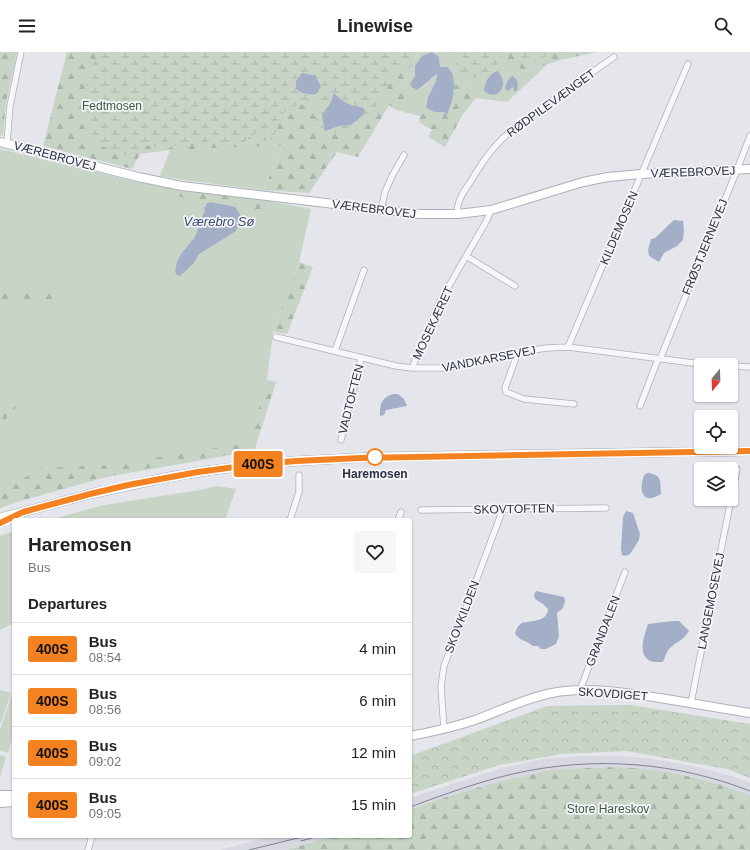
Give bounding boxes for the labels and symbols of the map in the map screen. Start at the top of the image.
street label: RØDPILEVÆNGET [504,66,599,140]
park label: Fedtmosen [82,99,142,113]
street label: VÆREBROVEJ [12,138,98,174]
street label: VÆREBROVEJ [650,164,736,180]
street label: KILDEMOSEN [597,189,641,267]
street label: VÆREBROVEJ [331,197,417,221]
street label: FRØSTJERNEVEJ [679,197,731,297]
water label: Værebro Sø [184,214,254,229]
street label: MOSEKÆRET [410,283,456,362]
street label: VANDKARSEVEJ [441,343,537,375]
north arrow [694,358,738,402]
street label: VADTOFTEN [336,363,366,435]
marker: Haremosen [366,448,384,466]
line badge: 400S [230,451,286,477]
place label: Haremosen [342,467,408,481]
street label: SKOVTOFTEN [473,501,555,517]
street label: LANGEMOSEVEJ [695,552,727,650]
street label: SKOVKILDEN [442,579,482,655]
street label: GRANDALEN [583,594,623,668]
street label: SKOVDIGET [578,685,649,703]
park label: Store Hareskov [567,802,649,816]

